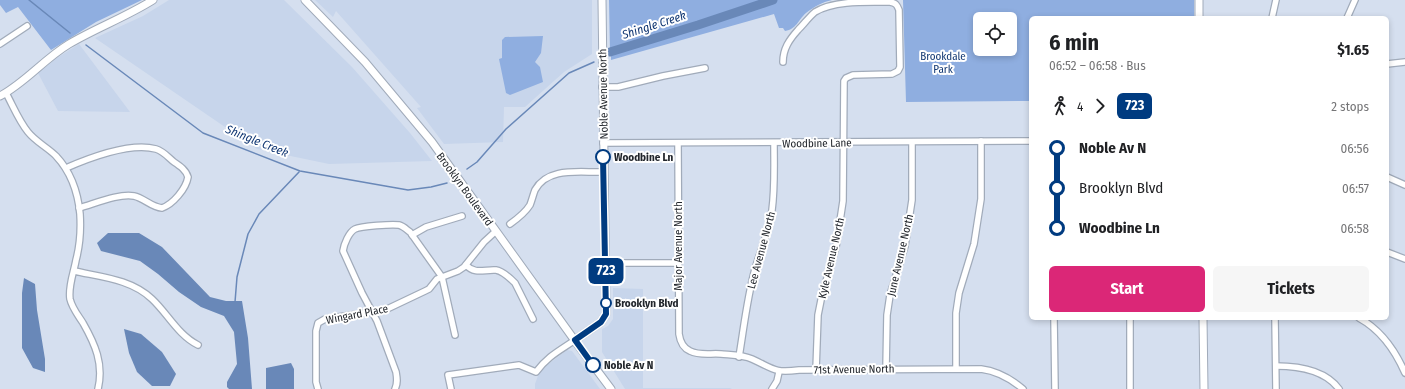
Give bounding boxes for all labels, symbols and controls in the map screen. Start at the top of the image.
water label: Shingle Creek [619,8,688,42]
map controls [973,12,1017,56]
button: locate [973,12,1017,56]
text: 6 min [1049,29,1099,56]
text: $1.65 [1337,41,1369,59]
street label: Noble Avenue North [596,49,611,139]
park label: Brookdale Park [920,50,966,76]
text: 06:52 – 06:58 · Bus [1049,58,1146,73]
icon: walk [1049,95,1071,117]
icon: forward [1089,95,1111,117]
text: 723 [1125,97,1144,114]
text: 4 [1077,99,1083,114]
text: 2 stops [1331,99,1369,114]
water label: Shingle Creek [223,122,290,160]
street label: Woodbine Lane [782,136,852,151]
text: Noble Av N [1079,139,1146,157]
text: 06:56 [1341,141,1369,156]
marker: Woodbine Ln [595,149,611,165]
street label: Brooklyn Boulevard [434,150,496,229]
place label: Woodbine Ln [614,151,674,164]
text: Brooklyn Blvd [1079,179,1163,197]
text: 06:57 [1342,181,1369,196]
street label: Major Avenue North [672,201,685,291]
street label: Lee Avenue North [745,210,778,290]
street label: June Avenue North [885,213,916,297]
street label: Kyle Avenue North [816,216,847,300]
text: Woodbine Ln [1079,219,1160,237]
text: 06:58 [1341,221,1369,236]
line badge: 723 [583,258,629,284]
text: 723 [596,262,616,279]
button: Start [1049,266,1205,312]
button: Tickets [1213,266,1369,312]
marker: Brooklyn Blvd [600,297,612,309]
place label: Brooklyn Blvd [615,297,679,310]
street label: Wingard Place [325,302,389,327]
marker: Noble Av N [585,357,601,373]
place label: Noble Av N [604,359,653,372]
street label: 71st Avenue North [813,362,895,377]

